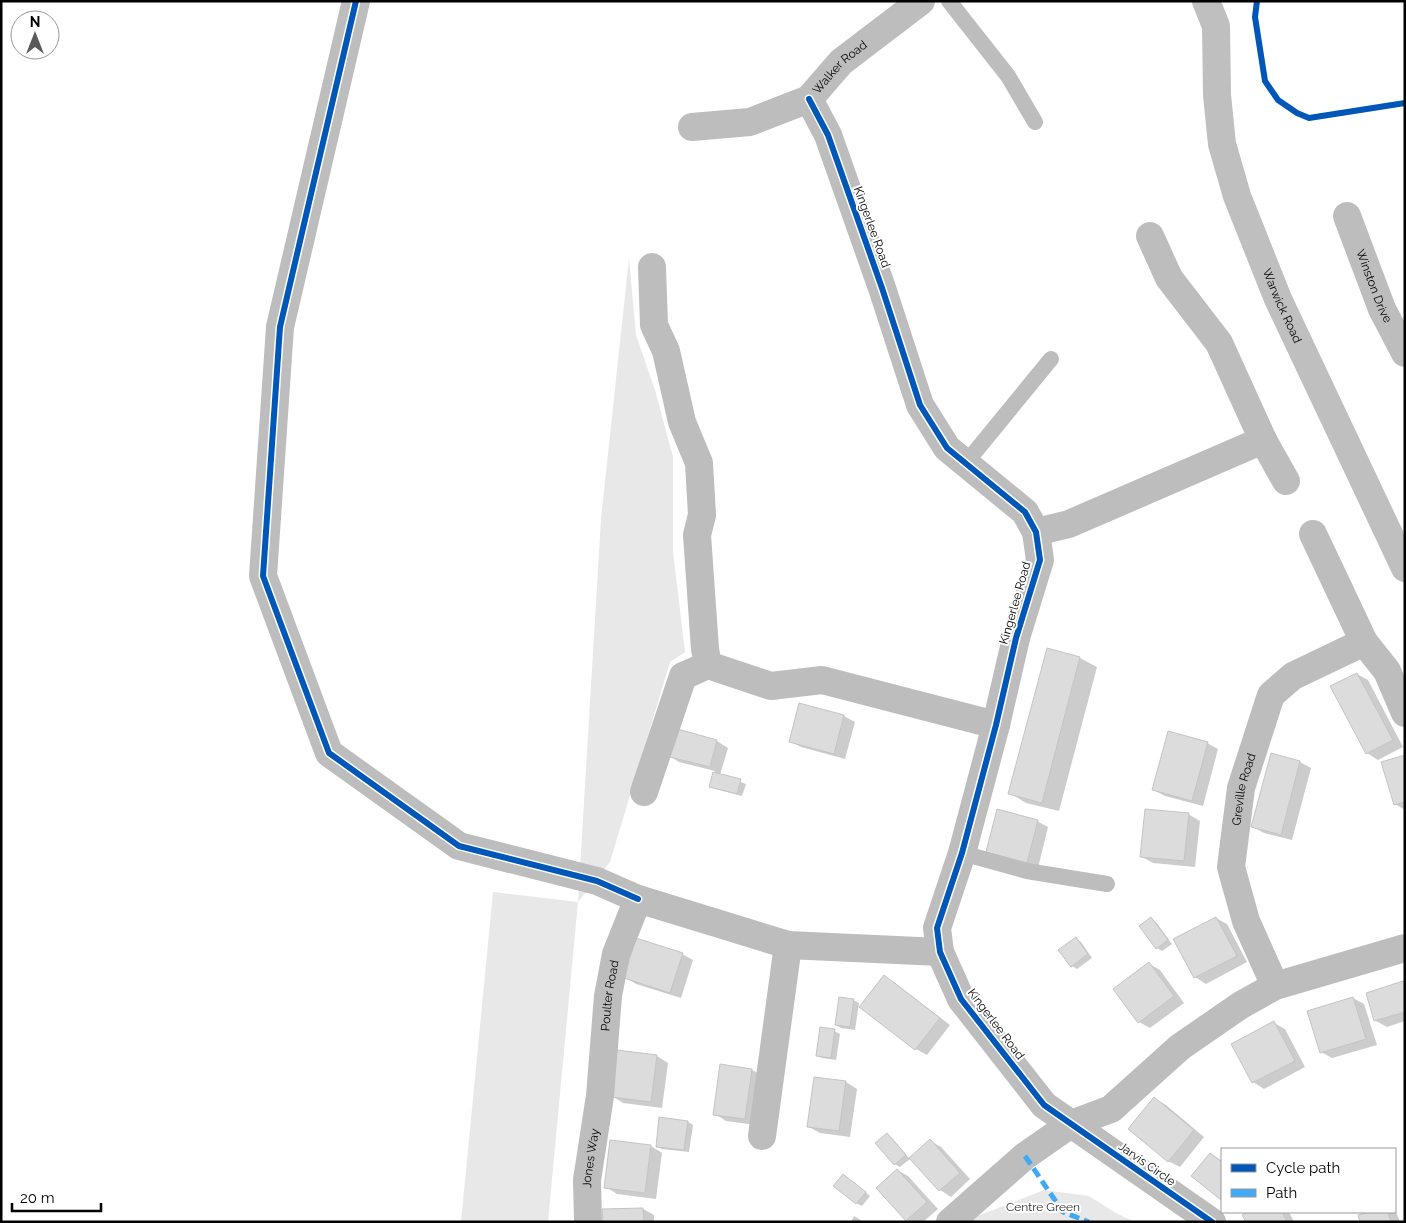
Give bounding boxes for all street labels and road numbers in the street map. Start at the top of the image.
street label: Walker Road [810,38,870,97]
street label: Kingerlee Road [851,185,893,269]
street label: Winston Drive [1353,247,1395,325]
street label: Warwick Road [1260,267,1305,345]
street label: Kingerlee Road [997,560,1033,646]
street label: Greville Road [1229,751,1259,826]
street label: Poulter Road [598,959,622,1032]
street label: Kingerlee Road [965,986,1027,1062]
street label: Jones Way [580,1127,602,1188]
street label: Jarvis Circle [1116,1139,1178,1189]

